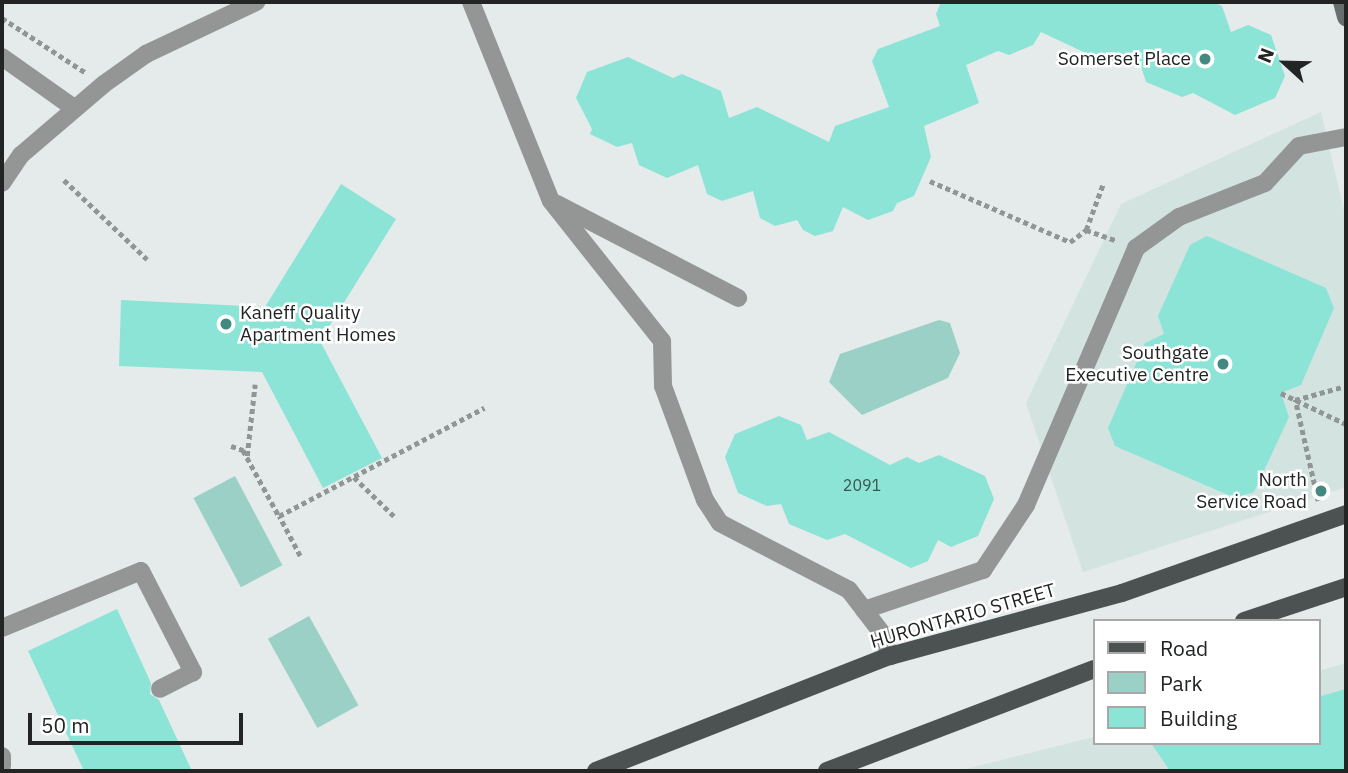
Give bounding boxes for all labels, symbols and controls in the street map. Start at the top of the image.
north arrow [1250,28,1320,98]
text: N [1252,44,1279,66]
place label: Somerset Place [1058,48,1191,70]
marker: Somerset Place [1197,51,1213,67]
place label: Kaneff Quality Apartment Homes [240,302,396,346]
marker: Kaneff Quality Apartment Homes [218,316,234,332]
place label: Southgate Executive Centre [1065,342,1209,386]
marker: Southgate Executive Centre [1215,356,1231,372]
place label: North Service Road [1196,469,1307,513]
house number: 2091 [843,475,881,495]
marker: North Service Road [1313,483,1329,499]
street label: HURONTARIO STREET [868,579,1058,653]
legend [1092,619,1320,745]
text: Road [1160,634,1208,662]
text: Park [1160,669,1203,697]
scale bar [32,700,247,744]
text: Building [1160,704,1237,732]
text: 50 m [41,711,90,739]

